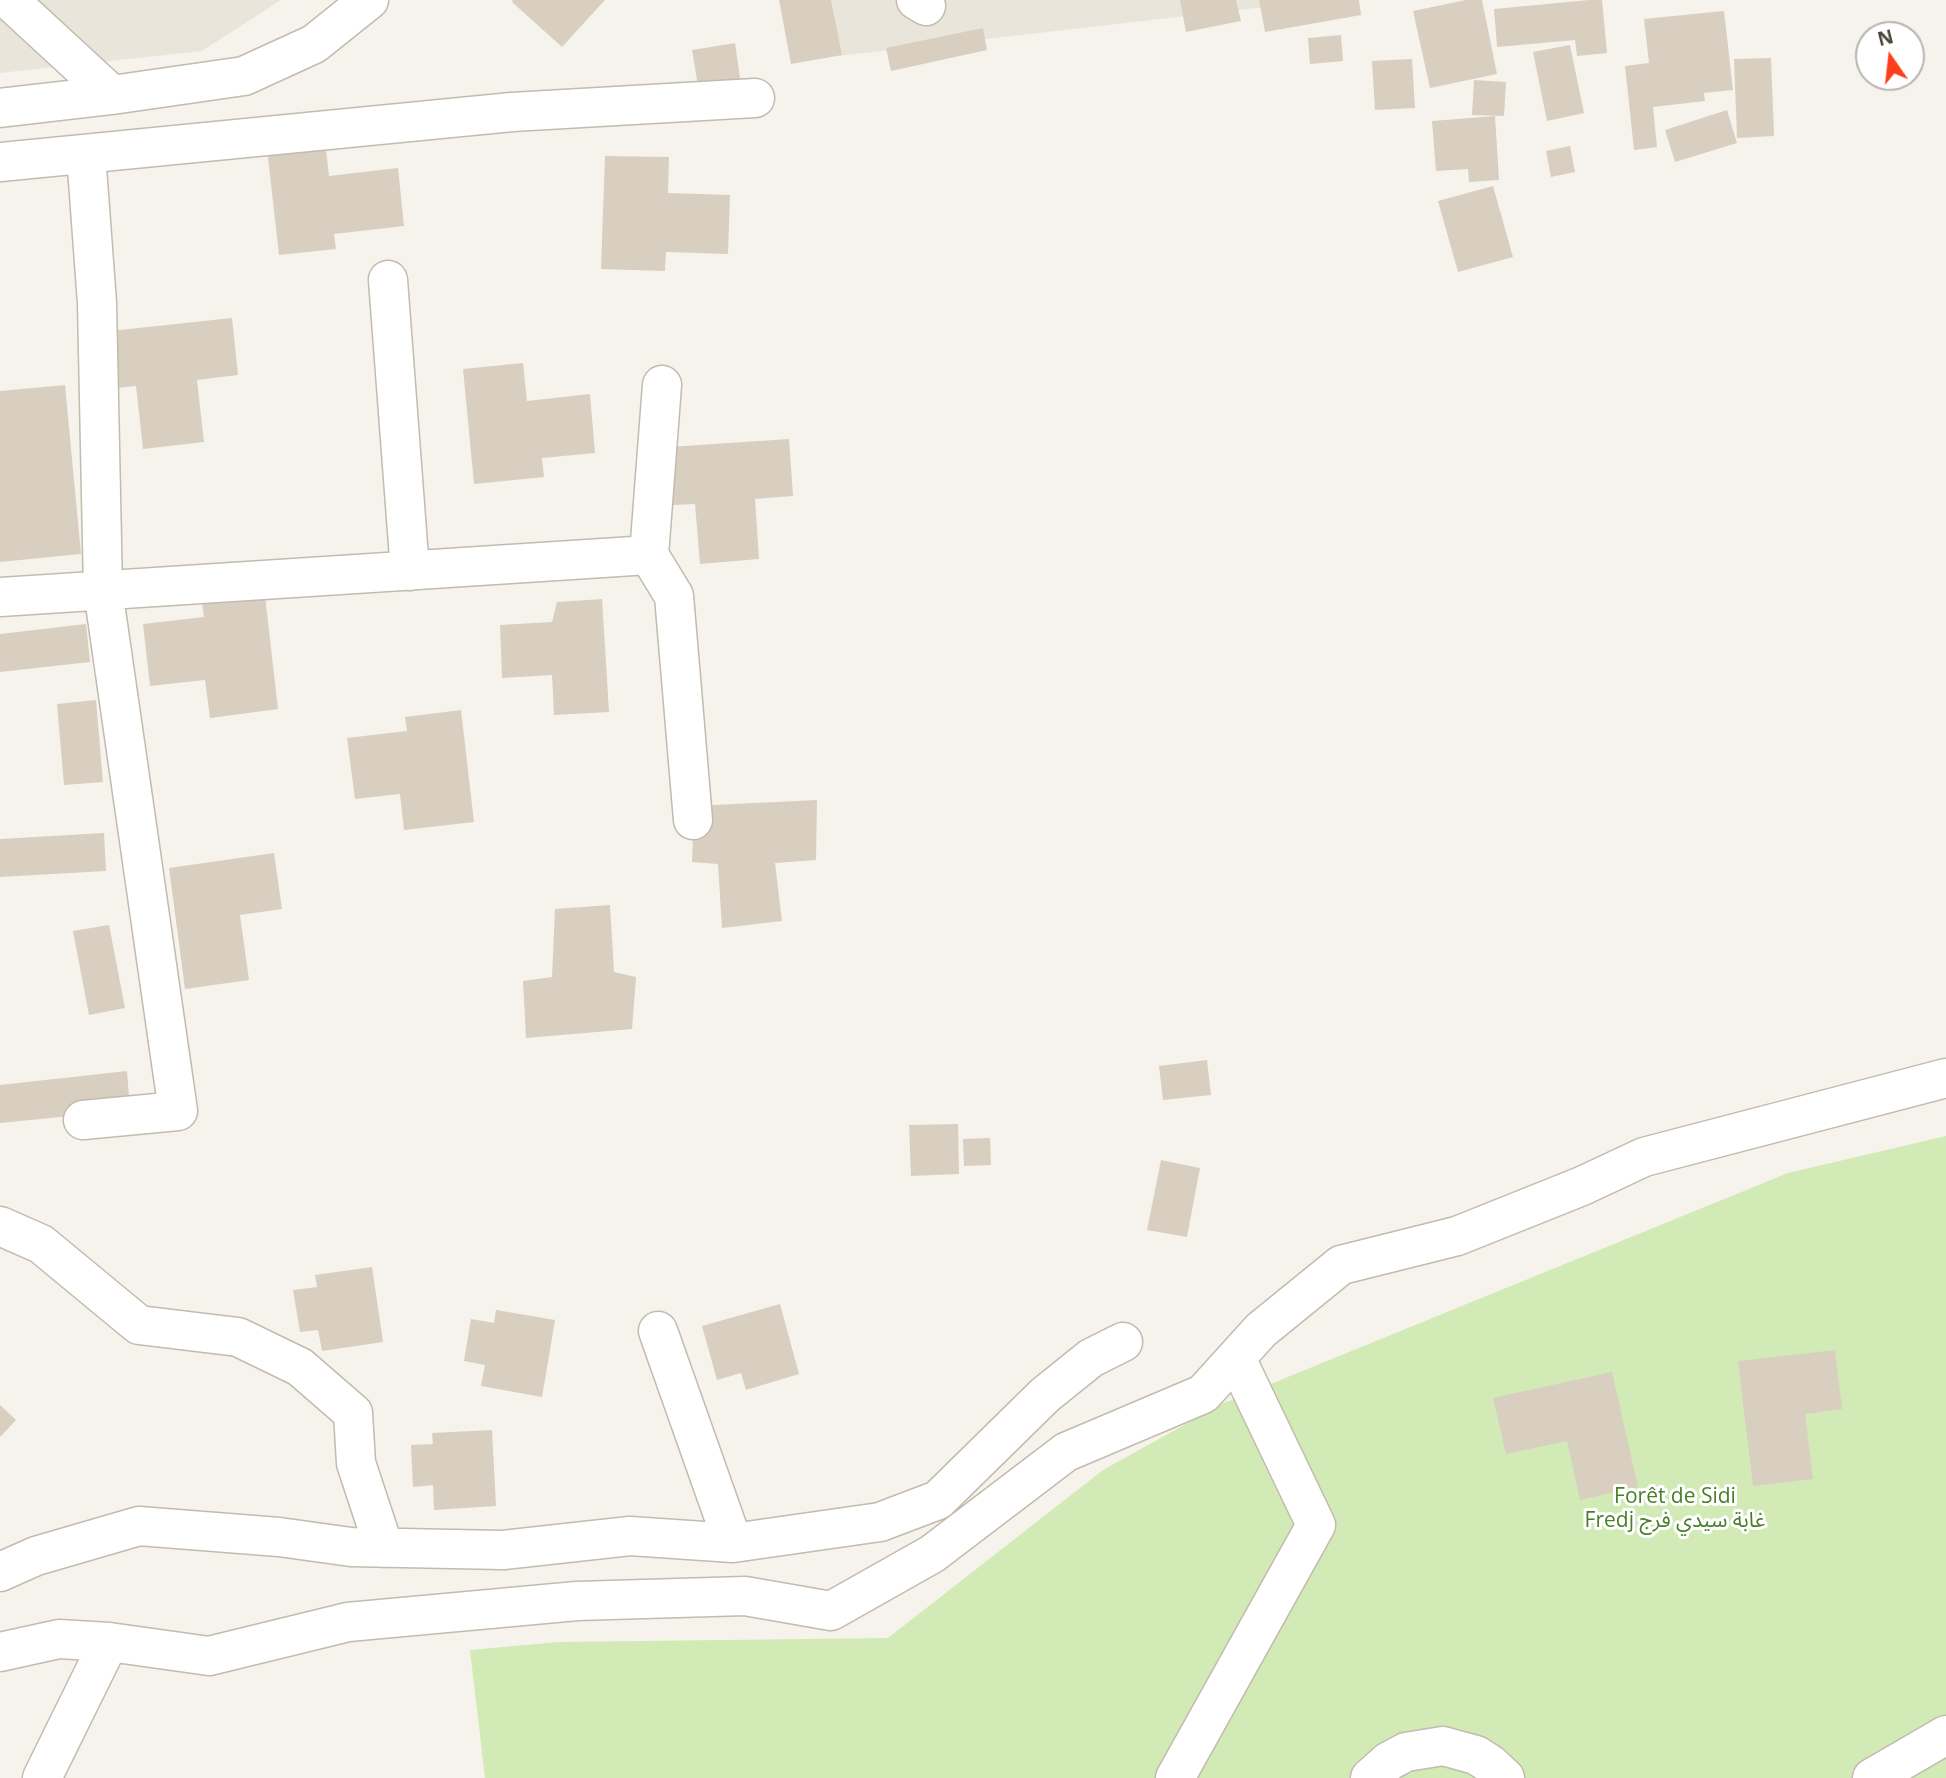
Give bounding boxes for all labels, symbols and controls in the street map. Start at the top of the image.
north arrow [1855,21,1925,91]
text: N [1875,23,1896,52]
park label: Forêt de Sidi Fredj غابة سيدي فرج [1585,1484,1765,1534]

